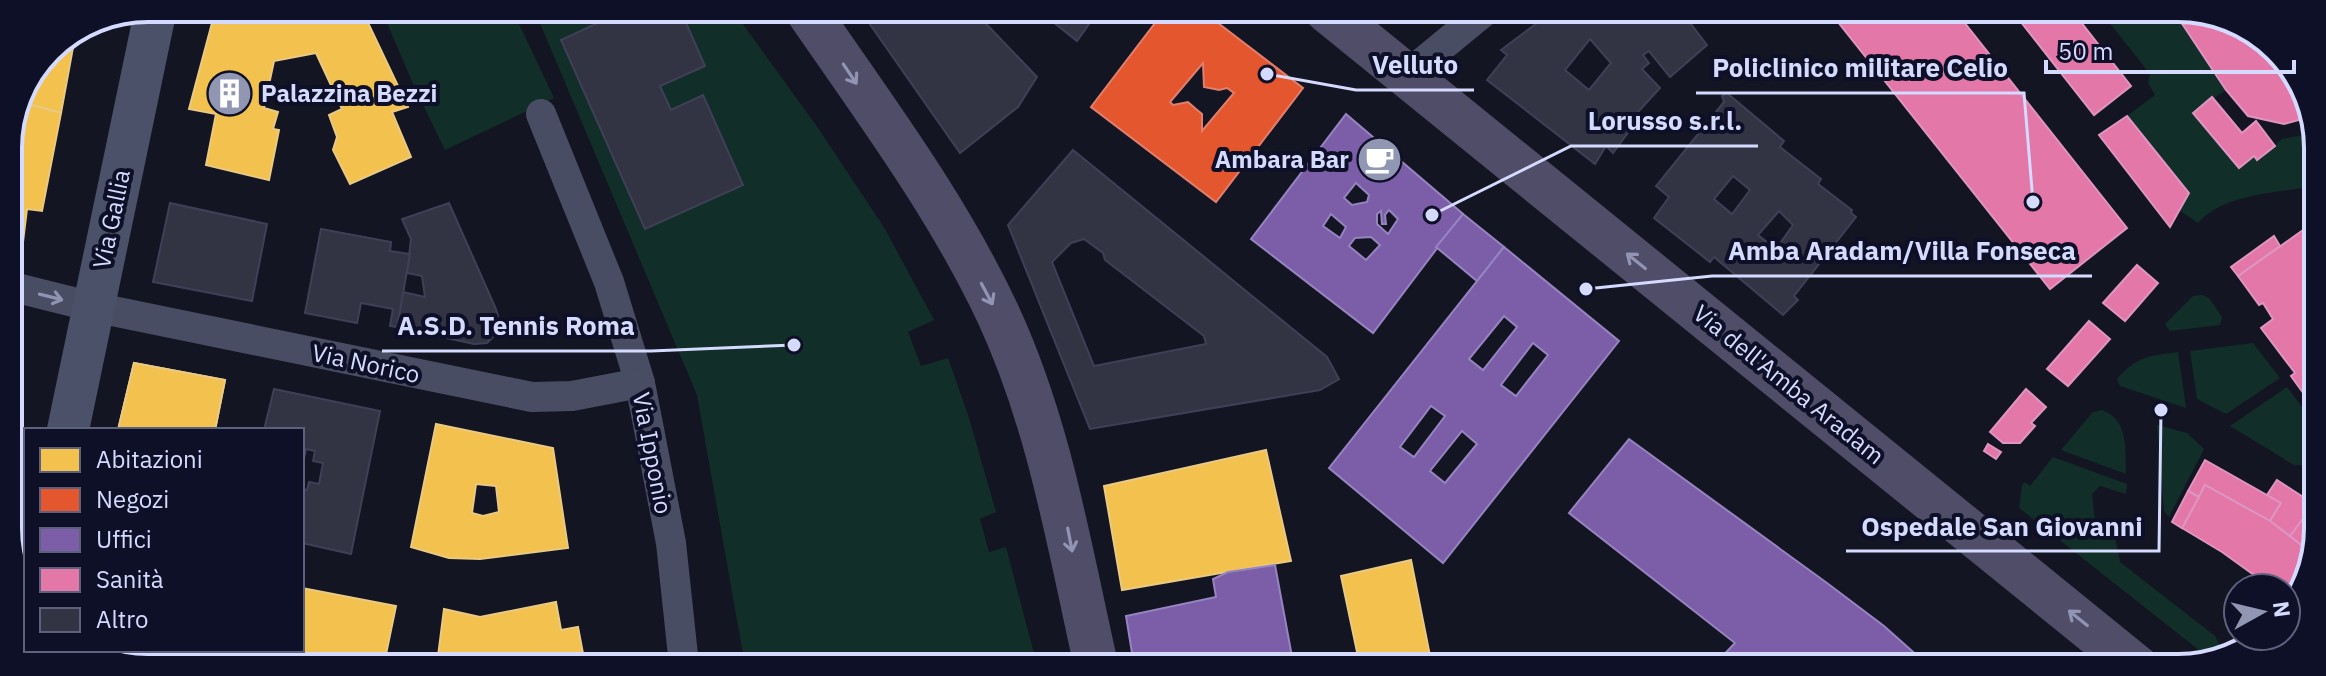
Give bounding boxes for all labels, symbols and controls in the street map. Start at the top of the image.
scale bar [2046,24,2294,74]
text: 50 m [2058,35,2113,67]
callout: Velluto [1356,40,1474,90]
callout: Policlinico militare Celio [1696,43,2024,93]
text: Velluto [1372,47,1458,81]
text: Policlinico militare Celio [1712,50,2008,84]
one-way arrow [842,62,858,84]
building icon: Palazzina Bezzi [206,69,254,117]
place label: Palazzina Bezzi [261,77,437,109]
callout: Lorusso s.r.l. [1571,96,1758,146]
text: Lorusso s.r.l. [1588,103,1742,137]
cafe icon: Ambara Bar [1356,135,1404,183]
place label: Ambara Bar [1215,143,1349,175]
street label: Via Gallia [85,166,137,271]
callout: Amba Aradam/Villa Fonseca [1712,226,2092,276]
text: Amba Aradam/Villa Fonseca [1728,233,2076,267]
one-way arrow [1626,252,1647,270]
one-way arrow [980,282,996,306]
one-way arrow [38,290,63,305]
street label: Via dell'Amba Aradam [1687,297,1891,471]
callout: A.S.D. Tennis Roma [382,301,651,351]
text: A.S.D. Tennis Roma [397,308,635,342]
street label: Via Norico [309,336,423,390]
street label: Via Ipponio [626,390,680,516]
legend [24,428,304,652]
text: Abitazioni [96,443,203,475]
text: Negozi [96,483,169,515]
callout: Ospedale San Giovanni [1846,501,2159,551]
text: Ospedale San Giovanni [1861,509,2143,543]
text: Uffici [96,523,152,555]
one-way arrow [1063,527,1078,552]
text: Sanità [96,563,164,595]
north arrow [2222,572,2302,652]
text: N [2267,599,2298,619]
text: Altro [96,603,148,635]
one-way arrow [2068,609,2089,627]

